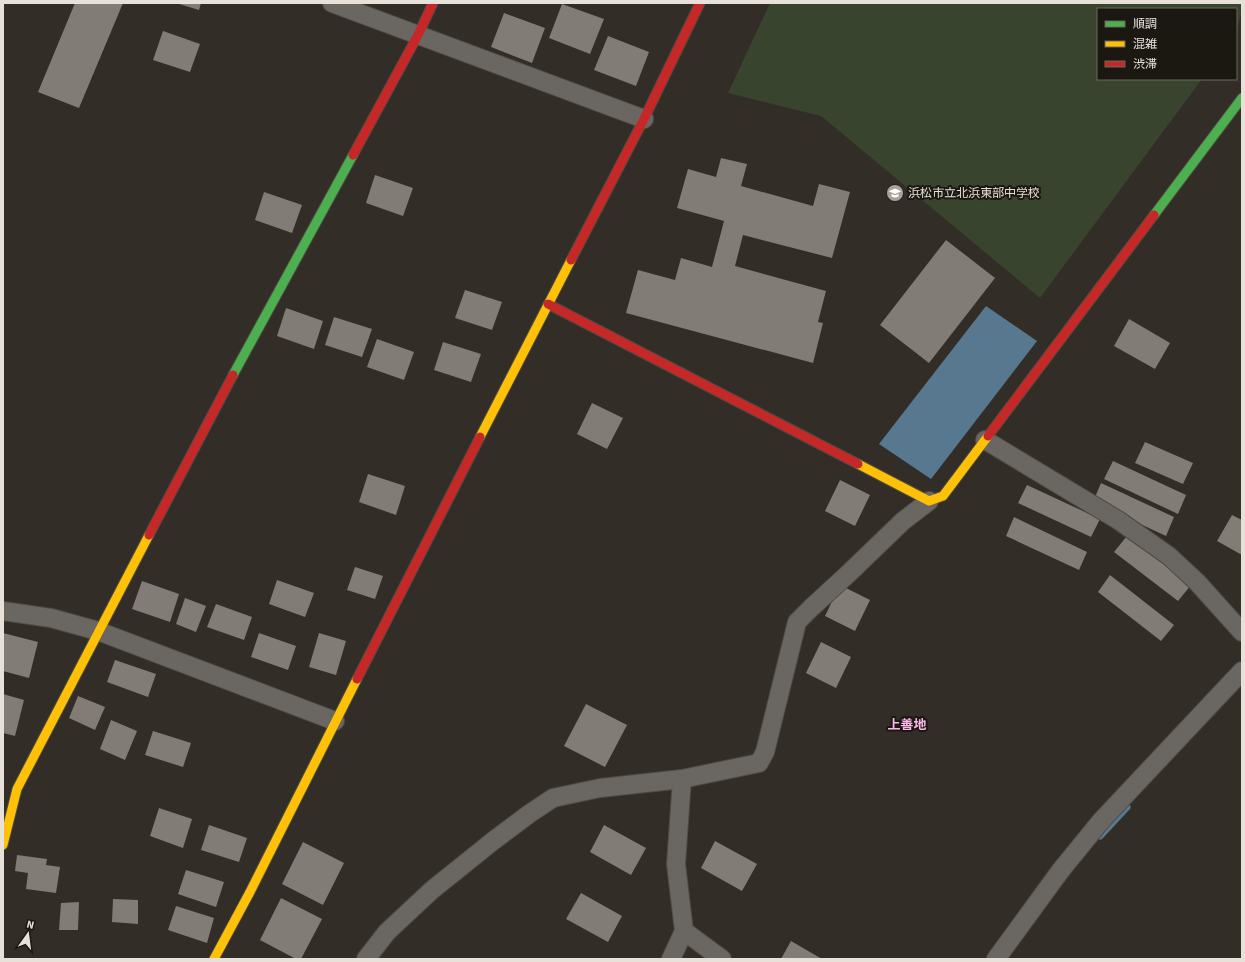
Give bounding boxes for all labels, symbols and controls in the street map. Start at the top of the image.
legend [1097,8,1237,80]
text: 順調 [1133,16,1157,33]
text: 混雑 [1133,36,1157,53]
text: 渋滞 [1133,56,1157,73]
school or university icon: 浜松市立北浜東部中学校 [885,183,905,203]
place label: 浜松市立北浜東部中学校 [908,185,1040,202]
district label: 上善地 [887,716,927,734]
north arrow [8,914,48,954]
text: N [25,917,36,933]

